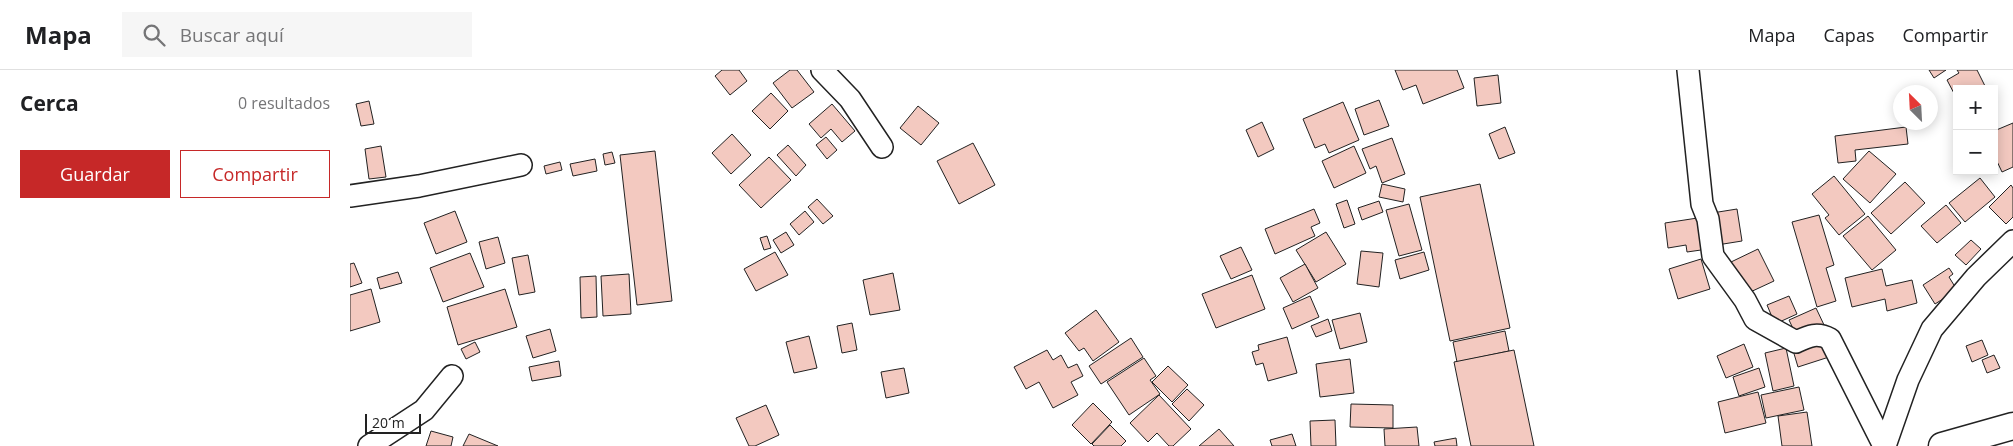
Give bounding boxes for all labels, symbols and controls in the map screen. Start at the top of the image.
search box [122,12,472,57]
text: Mapa [25,18,92,51]
icon: search [140,21,168,49]
text: Buscar aquí [180,22,284,48]
text: Mapa [1748,23,1796,47]
text: Capas [1824,23,1874,47]
text: Compartir [1902,23,1988,47]
north arrow [1893,85,1938,130]
map controls [1953,85,1998,175]
button: + [1953,85,1998,130]
text: Cerca [20,89,79,117]
text: 0 resultados [238,92,330,114]
button: − [1953,130,1998,175]
button: Guardar [20,150,170,198]
button: Compartir [180,150,330,198]
scale bar [365,411,421,434]
text: 20 m [372,413,405,432]

